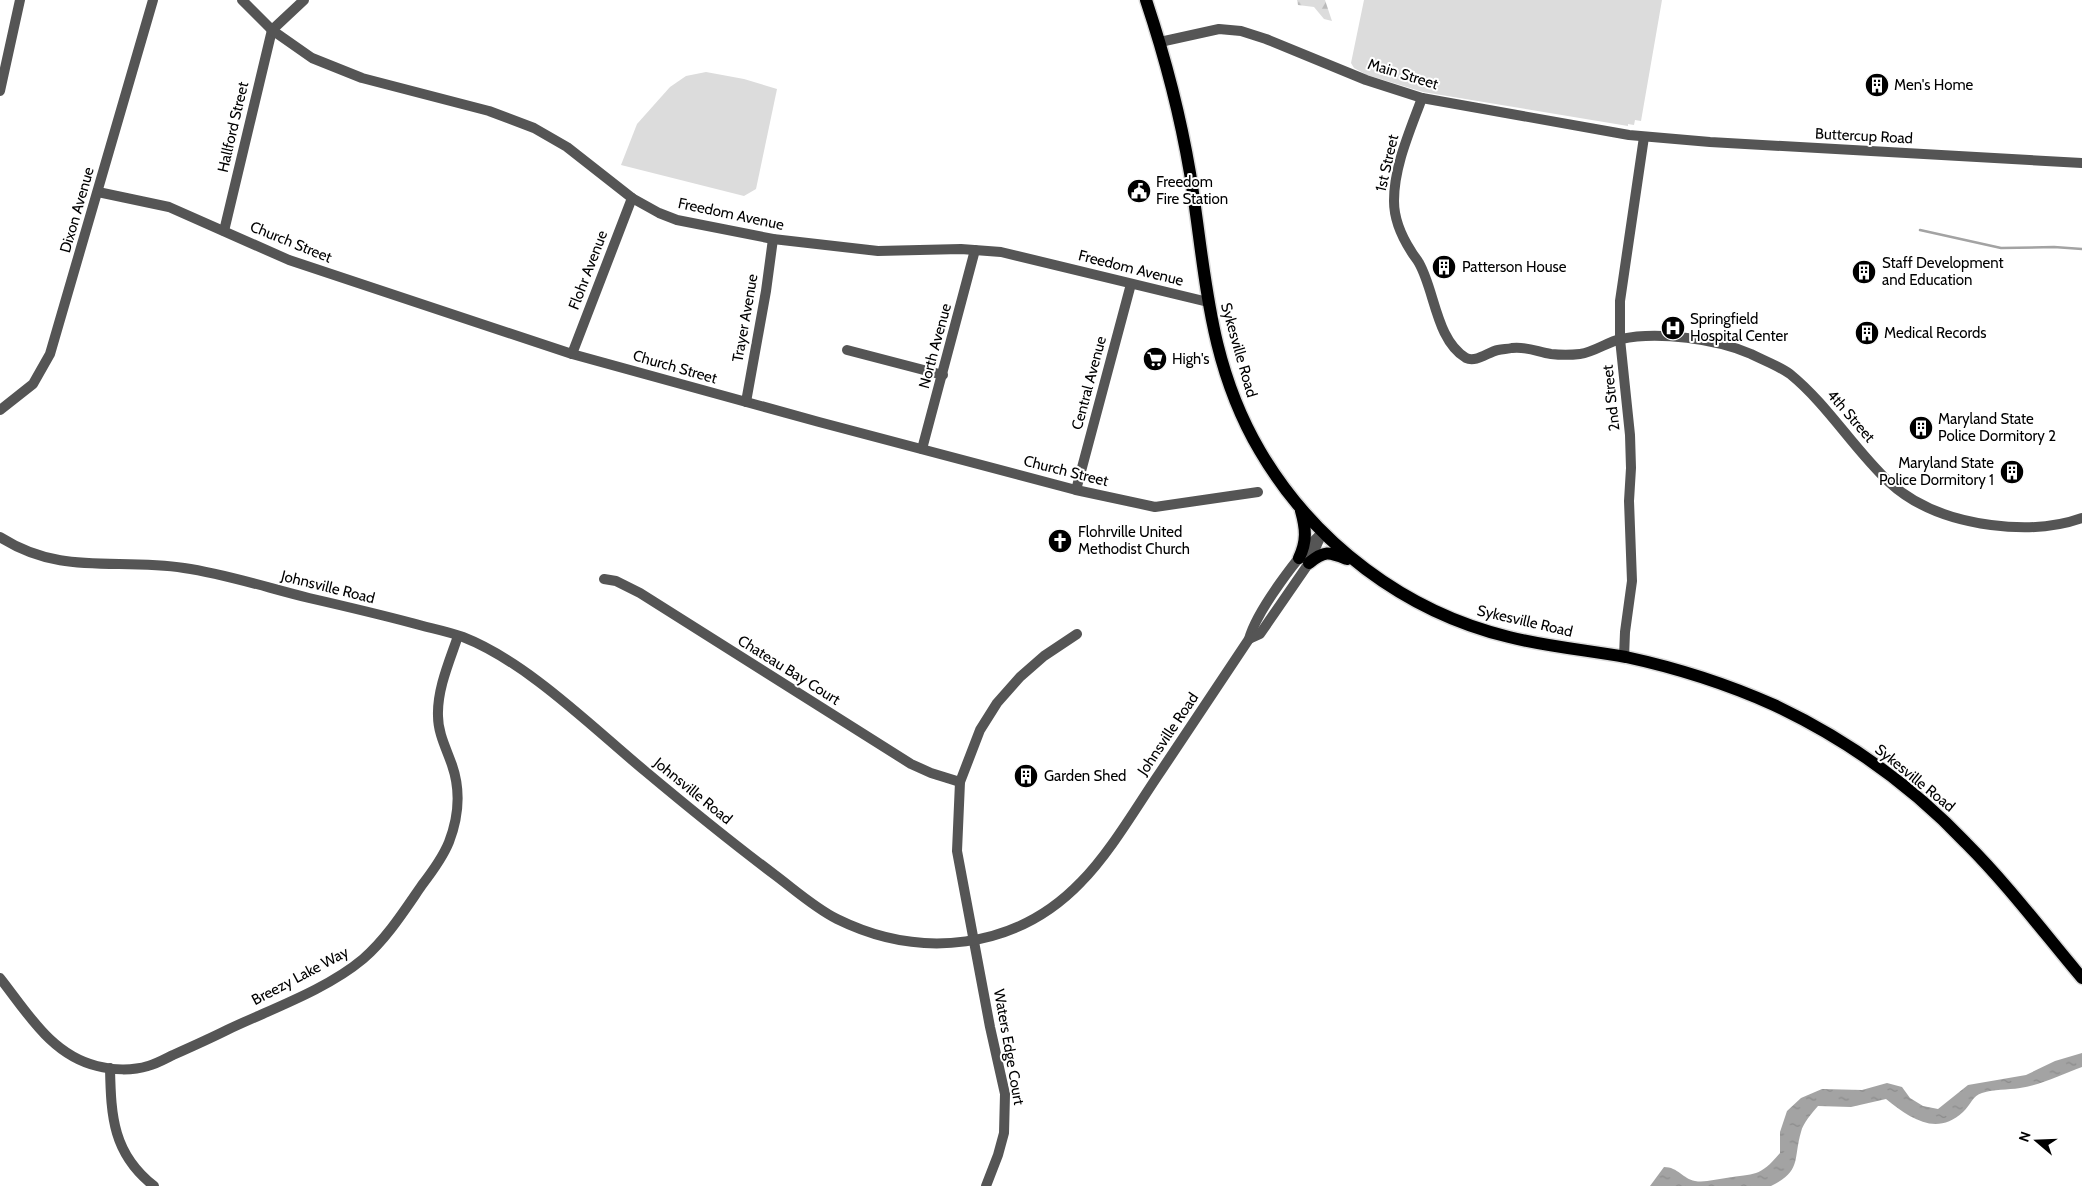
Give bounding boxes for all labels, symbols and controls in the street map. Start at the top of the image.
street label: Main Street [1366,55,1440,93]
building icon: Men's Home [1864,72,1890,98]
place label: Men's Home [1894,76,1974,94]
street label: Hallford Street [214,80,252,174]
street label: Buttercup Road [1815,124,1913,148]
street label: 1st Street [1372,133,1402,193]
street label: Dixon Avenue [56,165,98,255]
place label: Freedom Fire Station [1156,173,1228,208]
public building icon: Freedom Fire Station [1126,178,1152,204]
street label: Freedom Avenue [676,194,786,234]
street label: Church Street [247,217,335,267]
street label: Flohr Avenue [565,228,611,312]
street label: Freedom Avenue [1077,246,1186,290]
building icon: Patterson House [1431,254,1457,280]
place label: Staff Development and Education [1882,254,2004,289]
place label: Patterson House [1462,258,1567,276]
building icon: Staff Development and Education [1851,259,1877,285]
street label: Trayer Avenue [728,272,762,363]
street label: North Avenue [915,301,955,391]
street label: Sykesville Road [1217,301,1261,399]
place label: Springfield Hospital Center [1690,310,1788,345]
hospital icon: Springfield Hospital Center [1660,315,1686,341]
building icon: Medical Records [1854,320,1880,346]
place label: Medical Records [1884,324,1987,342]
street label: Central Avenue [1068,334,1110,432]
street label: Church Street [631,346,719,388]
supermarket icon: High's [1142,346,1168,372]
place label: High's [1172,350,1210,368]
street label: 2nd Street [1599,364,1623,432]
street label: 4th Street [1823,386,1879,446]
place label: Maryland State Police Dormitory 2 [1938,410,2056,445]
building icon: Maryland State Police Dormitory 2 [1908,415,1934,441]
street label: Church Street [1022,452,1110,490]
place label: Maryland State Police Dormitory 1 [1879,454,1994,489]
building icon: Maryland State Police Dormitory 1 [1999,459,2025,485]
place label: Flohrville United Methodist Church [1078,523,1190,558]
church icon: Flohrville United Methodist Church [1047,528,1073,554]
street label: Johnsville Road [278,566,377,607]
street label: Sykesville Road [1475,601,1575,641]
street label: Chateau Bay Court [735,631,843,709]
street label: Johnsville Road [1133,689,1202,780]
street label: Sykesville Road [1871,740,1959,816]
street label: Johnsville Road [649,753,736,828]
building icon: Garden Shed [1013,763,1039,789]
place label: Garden Shed [1044,767,1126,785]
street label: Breezy Lake Way [249,943,352,1009]
street label: Waters Edge Court [990,988,1028,1106]
north arrow [2012,1116,2062,1166]
text: N [2015,1129,2035,1144]

